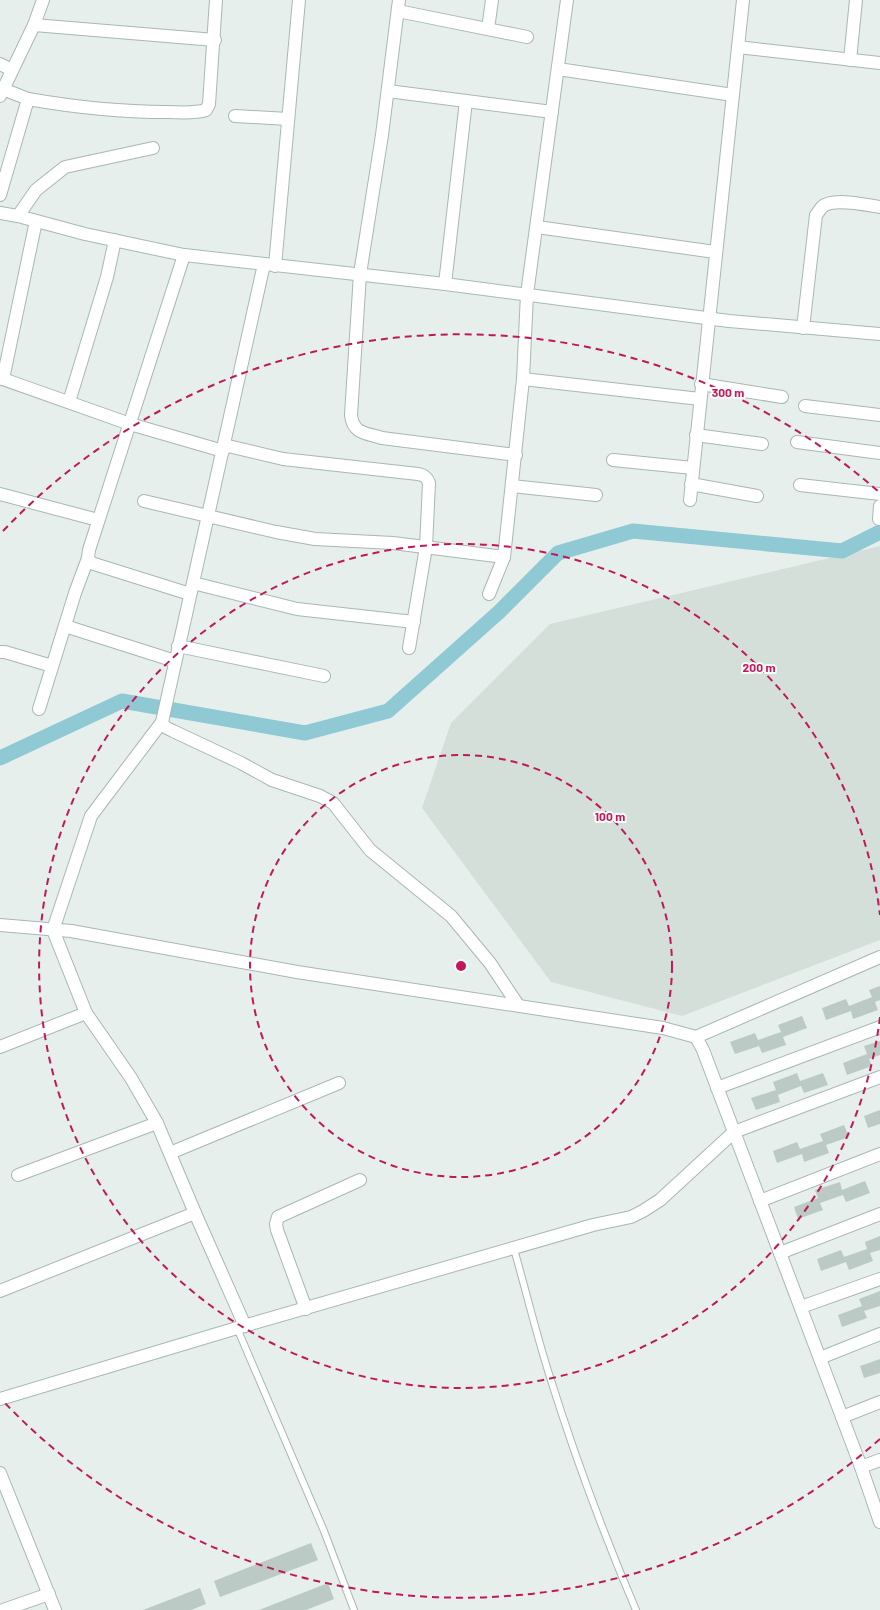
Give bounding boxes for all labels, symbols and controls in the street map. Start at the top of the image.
text: 300 m [712,385,744,399]
text: 200 m [743,660,775,674]
text: 100 m [595,809,625,823]
centre of rings [454,959,468,973]

